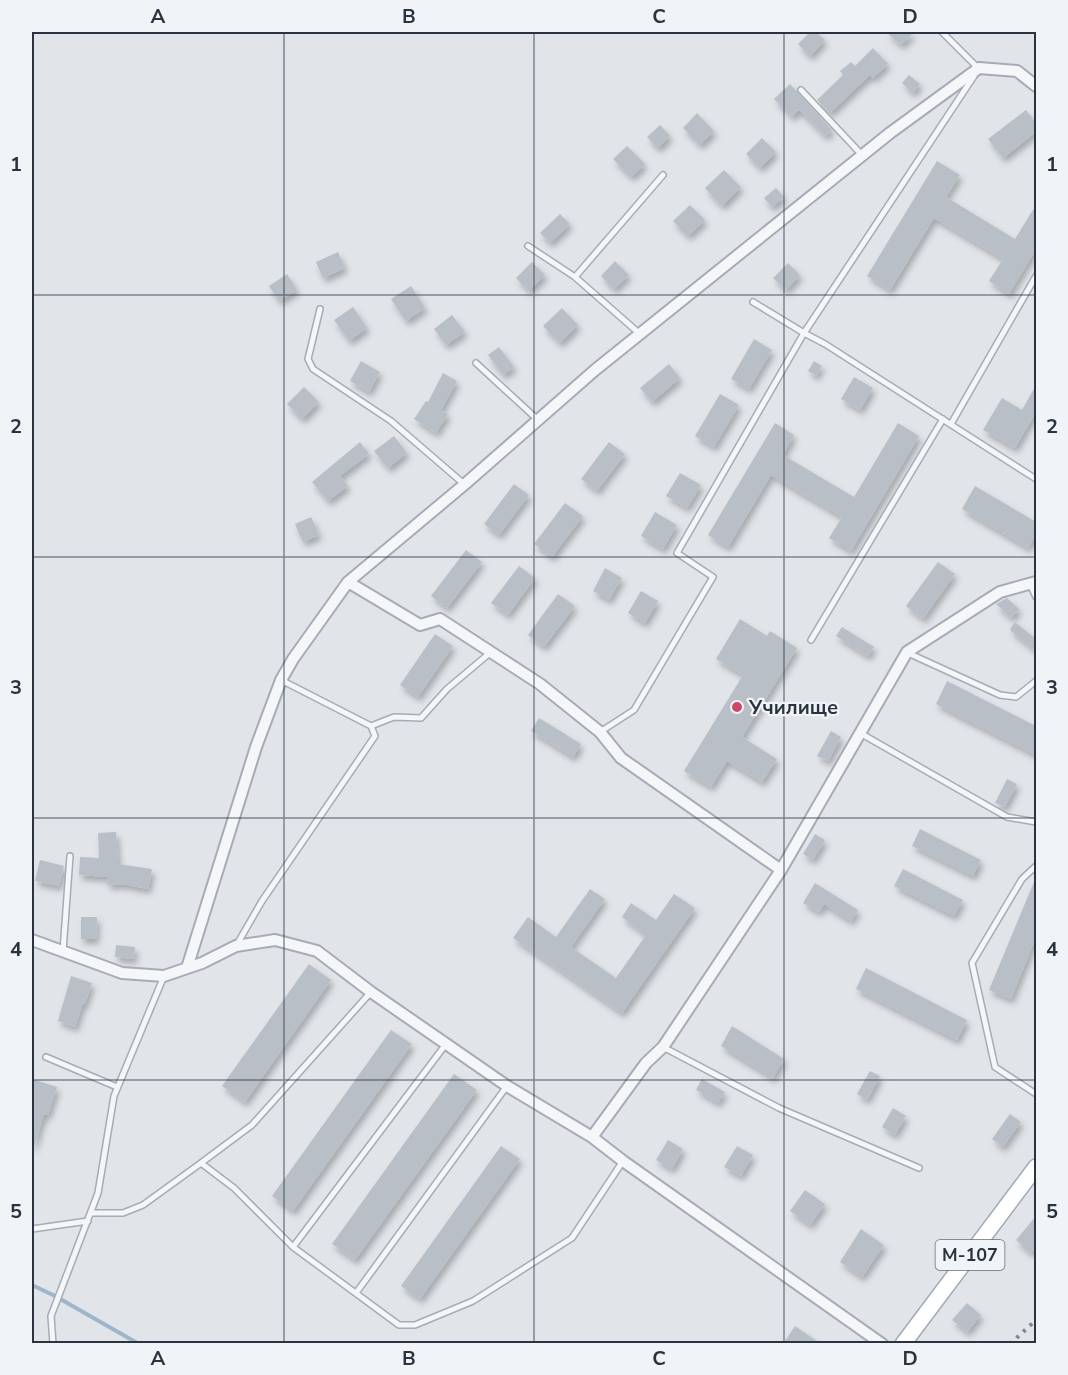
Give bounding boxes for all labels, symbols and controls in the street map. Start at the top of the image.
text: A [151,3,166,30]
text: B [402,3,416,30]
text: C [652,3,666,30]
text: D [902,3,918,30]
text: 1 [10,151,22,178]
text: 1 [1046,151,1058,178]
text: 2 [10,413,22,440]
text: 2 [1046,413,1058,440]
text: 3 [10,674,22,701]
text: 3 [1046,674,1058,701]
place label: Училище [748,694,838,721]
marker: Училище [730,700,744,714]
text: 4 [10,936,22,963]
text: 4 [1046,936,1058,963]
text: 5 [10,1198,22,1225]
text: 5 [1046,1198,1058,1225]
road number: М-107 [936,1240,1004,1270]
text: A [151,1345,166,1372]
text: B [402,1345,416,1372]
text: C [652,1345,666,1372]
text: D [902,1345,918,1372]

